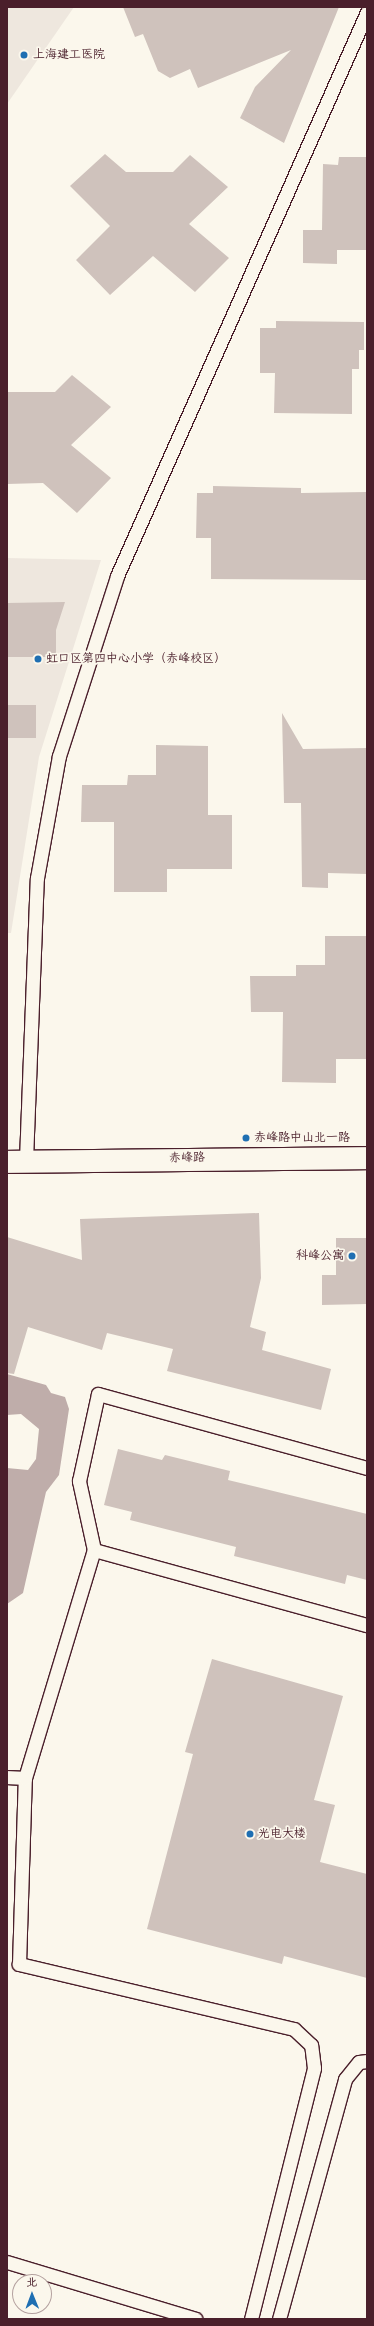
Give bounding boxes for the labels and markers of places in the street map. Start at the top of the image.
place label: 上海建工医院 [33,48,105,62]
marker: 上海建工医院 [18,49,30,61]
place label: 虹口区第四中心小学（赤峰校区） [46,652,226,666]
marker: 虹口区第四中心小学（赤峰校区） [33,654,43,664]
place label: 赤峰路中山北一路 [254,1131,350,1145]
marker: 赤峰路中山北一路 [241,1133,251,1143]
place label: 科峰公寓 [296,1249,344,1263]
marker: 科峰公寓 [347,1251,357,1261]
place label: 光电大楼 [258,1827,306,1841]
marker: 光电大楼 [245,1829,255,1839]

